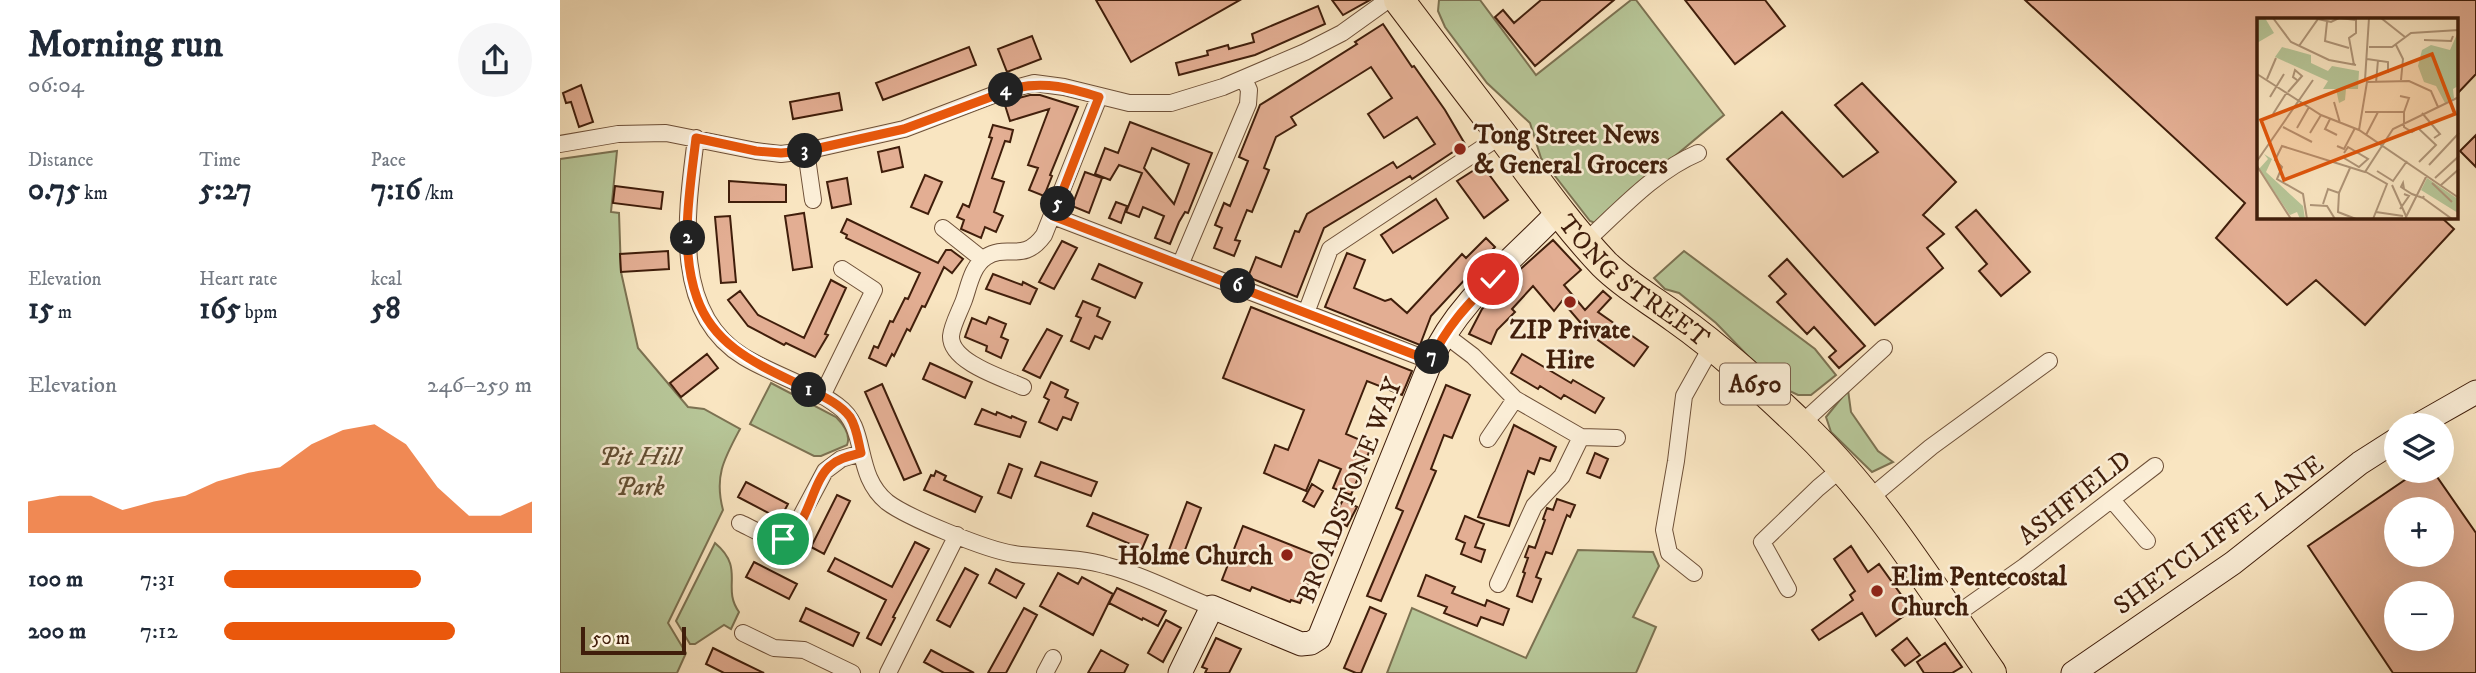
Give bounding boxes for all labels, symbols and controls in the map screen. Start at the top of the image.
inset map [2257,18,2458,219]
text: Morning run [28,21,223,69]
button: share [458,23,532,97]
text: 06:04 [28,71,84,100]
pin: 4 [988,72,1024,108]
text: 4 [1000,78,1011,101]
place label: Tong Street News & General Grocers [1473,119,1668,182]
pin: 3 [788,134,822,168]
text: 3 [801,139,808,162]
marker: Tong Street News & General Grocers [1452,141,1468,157]
text: Distance [28,149,93,172]
text: Time [199,149,241,172]
text: Pace [371,149,406,172]
text: 0.75 [28,172,80,209]
text: 5:27 [199,172,252,209]
text: 7:16 [371,172,421,209]
text: km [80,182,108,205]
text: /km [421,182,454,205]
pin: 5 [1040,186,1076,222]
text: 5 [1053,192,1062,215]
street label: TONG STREET [1550,208,1716,355]
pin: 2 [670,220,706,256]
text: 2 [683,226,692,249]
pin [1463,249,1523,309]
icon: check [1474,260,1512,298]
text: Elevation [28,268,102,291]
text: Heart rate [199,268,277,291]
text: kcal [371,268,402,291]
pin: 6 [1220,268,1256,304]
text: 6 [1233,274,1242,297]
text: 15 [28,291,54,328]
text: 165 [199,291,241,328]
text: 58 [371,291,401,328]
marker: ZIP Private Hire [1562,294,1578,310]
text: m [54,301,72,324]
text: bpm [241,301,278,324]
place label: ZIP Private Hire [1509,314,1631,377]
pin: 7 [1414,340,1450,374]
text: 7 [1426,345,1437,368]
road number: A650 [1720,363,1790,404]
text: Elevation [28,371,117,400]
text: 246–259 m [427,371,532,400]
pin: 1 [792,372,826,408]
street label: BROADSTONE WAY [1290,373,1411,608]
text: 1 [805,378,812,401]
map controls [2384,413,2454,651]
button: layers [2384,413,2454,483]
park label: Pit Hill Park [599,441,684,504]
street label: ASHFIELD [2011,444,2138,553]
street label: SHETCLIFFE LANE [2107,448,2330,623]
button: + [2384,497,2454,567]
pin [753,509,813,569]
icon: arrive [764,520,802,558]
place label: Holme Church [1118,540,1273,573]
marker: Holme Church [1279,547,1295,563]
place label: Elim Pentecostal Church [1891,561,2068,624]
text: 100 m [28,565,83,594]
text: 7:31 [140,565,175,594]
button: − [2384,581,2454,651]
marker: Elim Pentecostal Church [1869,583,1885,599]
text: 200 m [28,617,86,646]
text: 7:12 [140,617,178,646]
scale bar [581,624,686,656]
text: 50 m [592,627,630,650]

